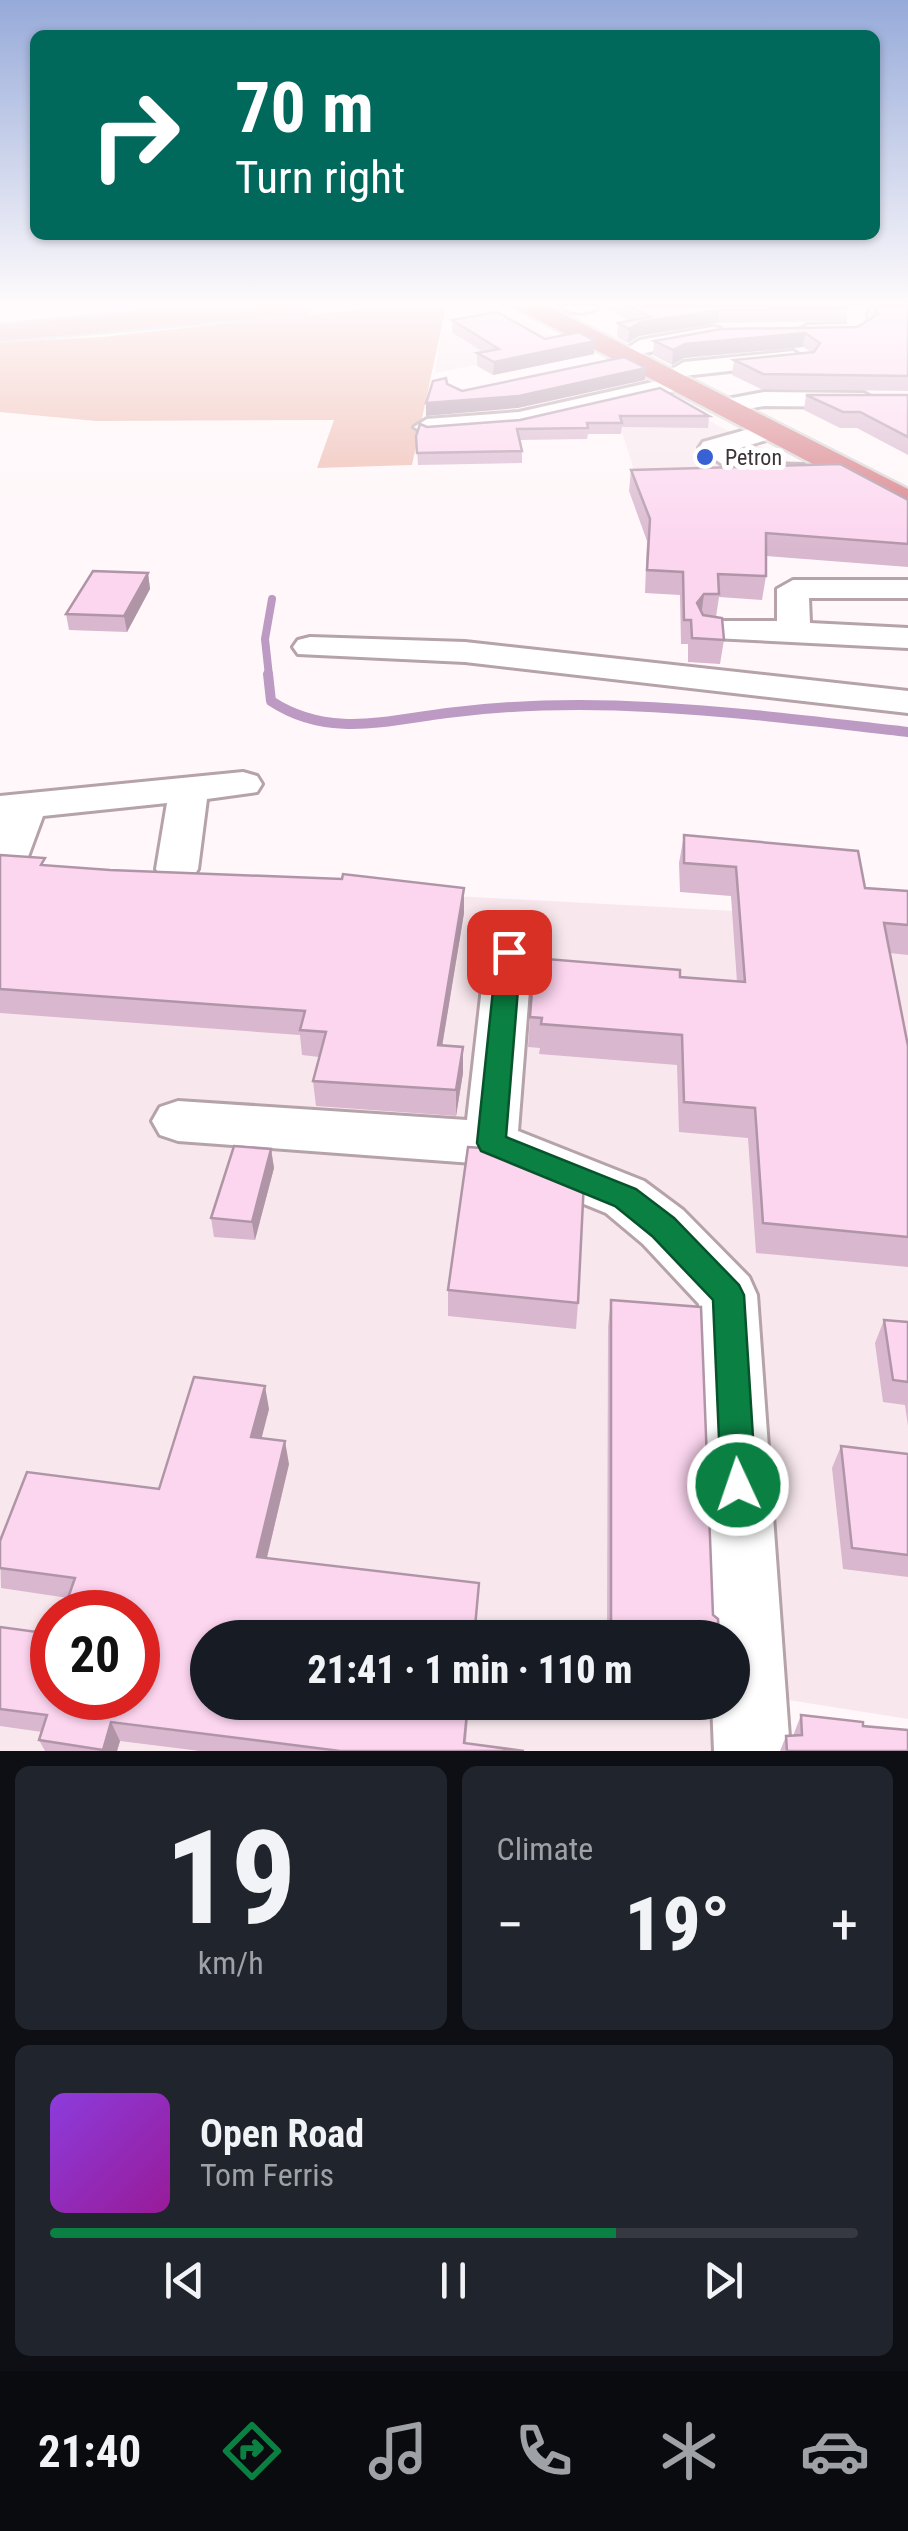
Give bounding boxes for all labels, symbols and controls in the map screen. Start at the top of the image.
text: 70 m [235,67,374,149]
icon: right [70,70,200,200]
text: Turn right [235,151,405,204]
place label: Petron [725,445,782,470]
marker: Petron [694,446,716,468]
pin [467,910,552,995]
icon: arrive [482,925,537,980]
position arrow [686,1433,790,1537]
speed limit sign: 20 [30,1590,160,1720]
text: 21:41 · 1 min · 110 m [308,1648,632,1692]
text: 19 [165,1802,296,1955]
text: Climate [497,1830,593,1868]
text: 19° [624,1880,730,1968]
text: − [497,1893,524,1957]
text: + [831,1893,858,1957]
text: km/h [198,1944,264,1982]
text: Open Road [200,2112,364,2156]
text: Tom Ferris [200,2156,334,2194]
icon: previous [157,2253,212,2308]
icon: pause [426,2253,481,2308]
icon: next [696,2253,751,2308]
icon: directions [217,2416,287,2486]
icon: music [363,2416,433,2486]
icon: phone [509,2416,579,2486]
icon: climate [654,2416,724,2486]
icon: car [800,2416,870,2486]
text: 21:40 [38,2425,141,2478]

